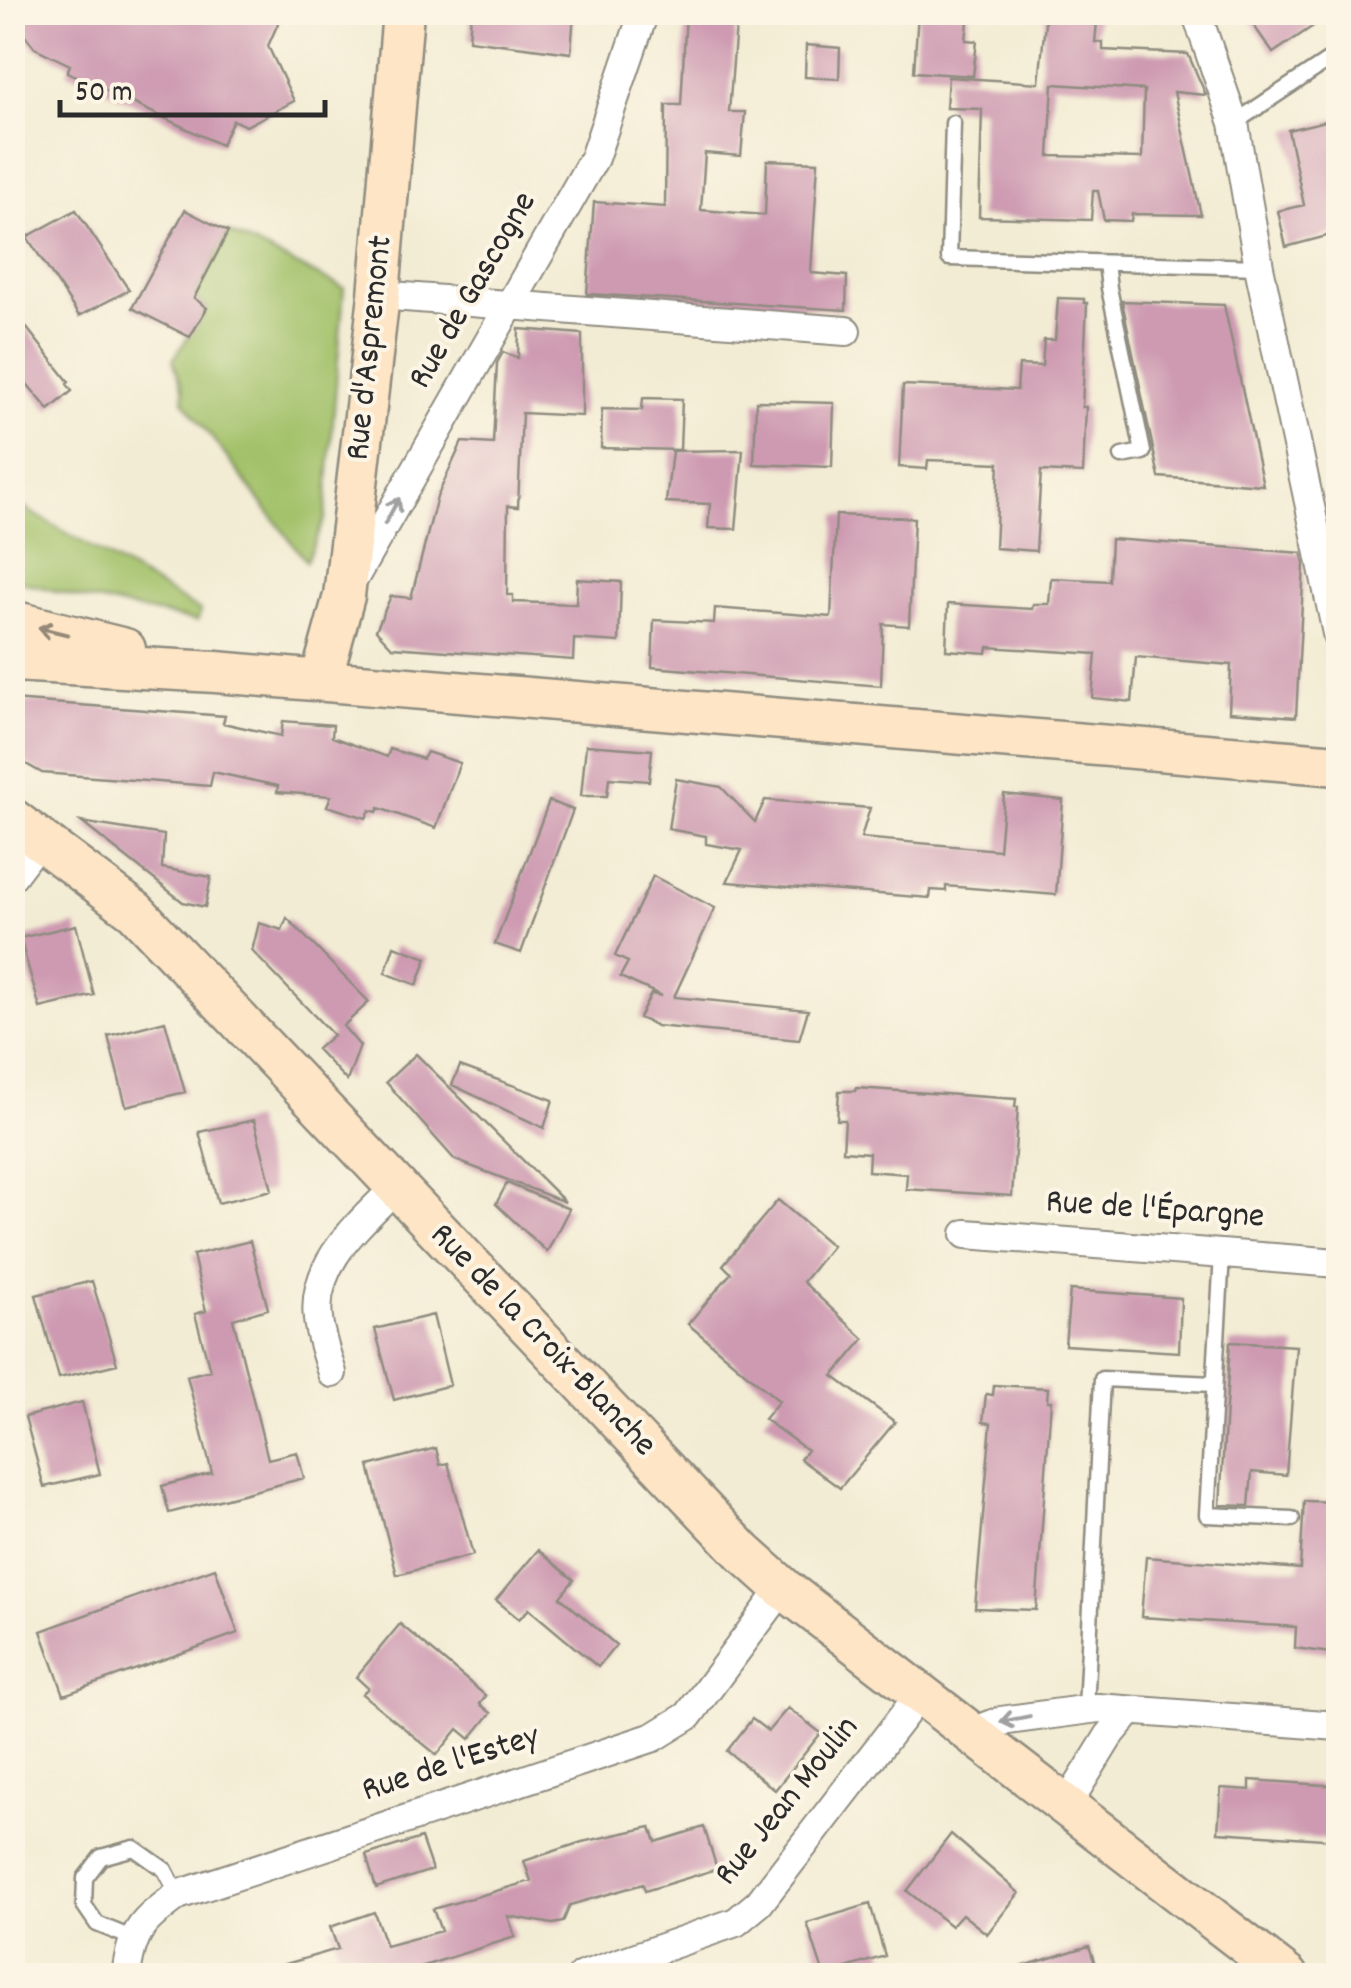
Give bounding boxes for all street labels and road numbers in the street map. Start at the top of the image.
street label: Rue de Gascogne [397,183,551,399]
street label: Rue d'Aspremont [334,233,408,463]
street label: Rue de l'Épargne [1044,1178,1266,1244]
street label: Rue de la Croix-Blanche [417,1213,667,1469]
street label: Rue Jean Moulin [704,1706,872,1898]
street label: Rue de l'Estey [356,1713,547,1817]

